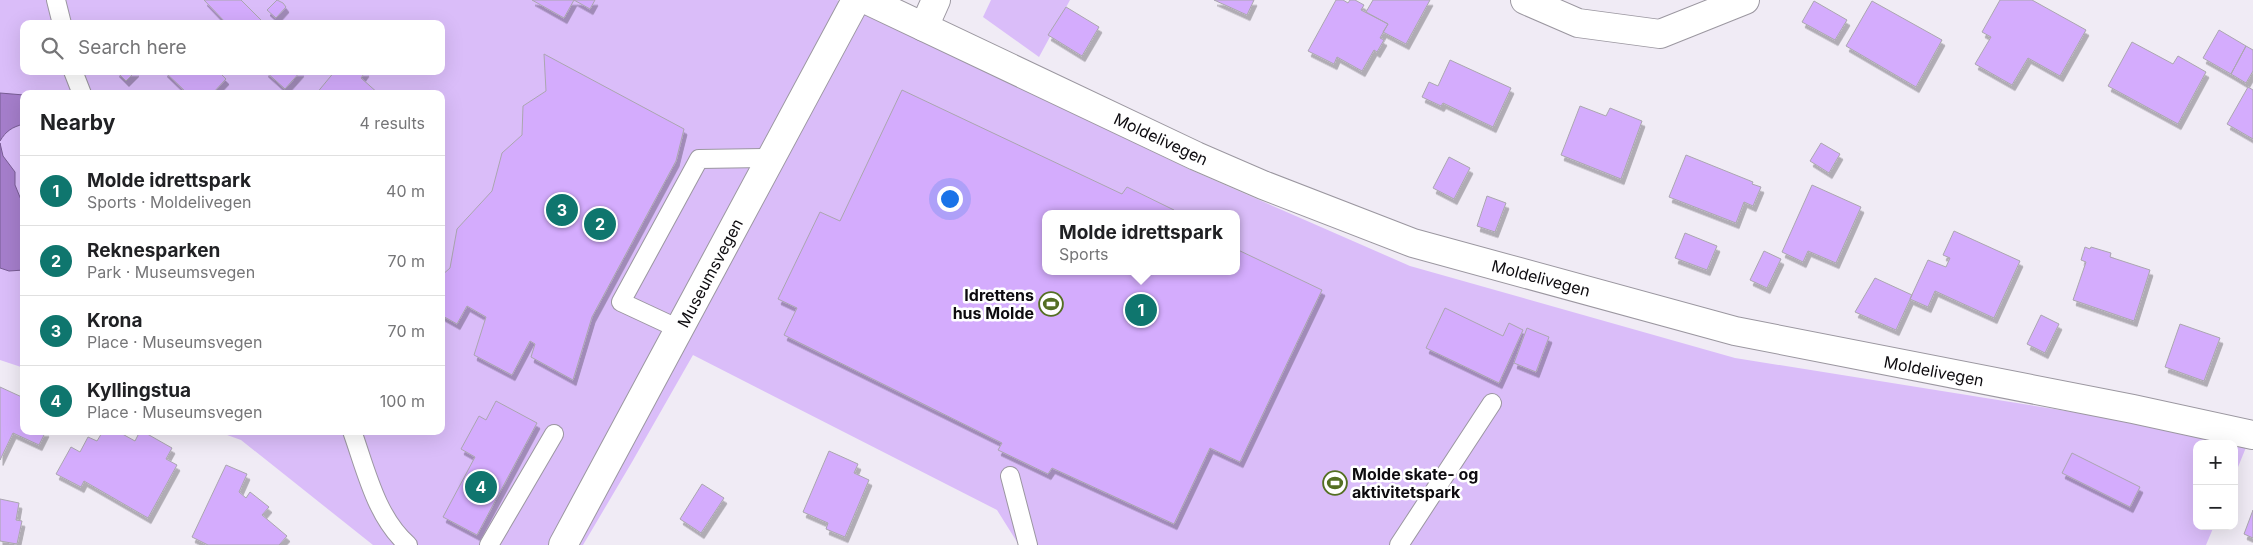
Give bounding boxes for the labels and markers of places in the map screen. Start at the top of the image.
pin: 3 [546,191,578,229]
pin: 2 [584,205,616,243]
place label: Idrettens hus Molde [953,285,1034,323]
sports icon: Idrettens hus Molde [1038,291,1064,317]
pin: 1 [1125,291,1157,329]
place label: Molde skate- og aktivitetspark [1352,464,1478,502]
pin: 4 [465,468,497,506]
sports icon: Molde skate- og aktivitetspark [1322,470,1348,496]

